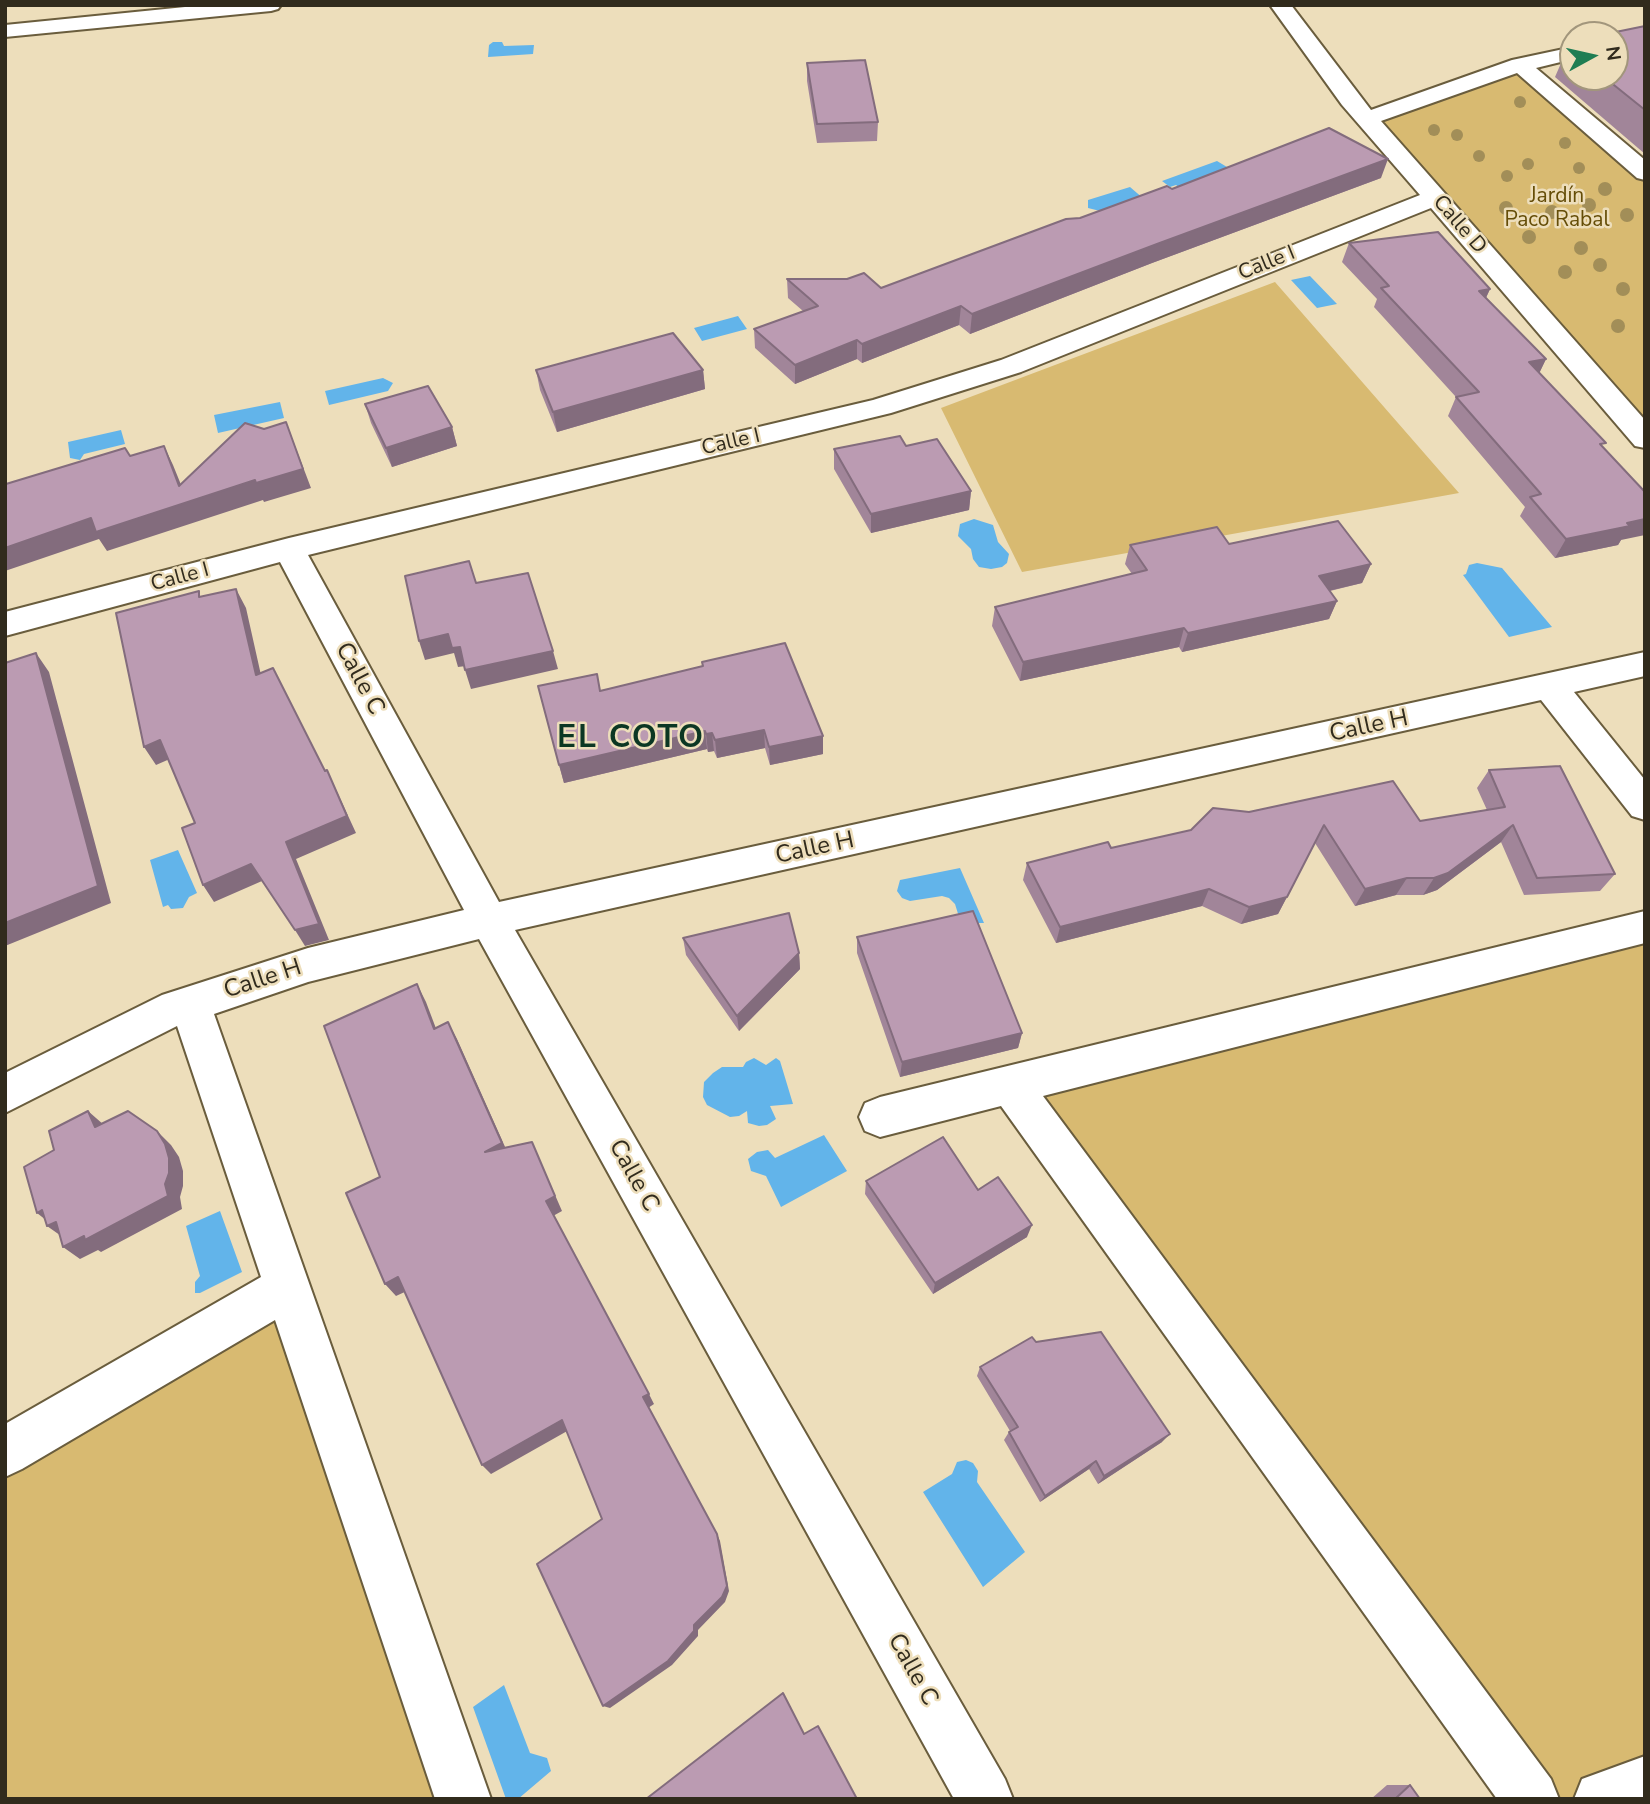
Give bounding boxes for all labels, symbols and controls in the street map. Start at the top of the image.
north arrow [1559,21,1629,91]
text: N [1599,45,1627,62]
park label: Jardín Paco Rabal [1504,184,1610,234]
street label: Calle D [1427,191,1491,259]
street label: Calle I [1235,241,1299,287]
street label: Calle I [699,424,763,462]
street label: Calle I [148,558,212,598]
street label: Calle C [328,638,390,720]
street label: Calle H [1327,705,1411,749]
district label: EL COTO [558,720,704,758]
street label: Calle H [773,827,857,871]
street label: Calle H [221,954,305,1006]
street label: Calle C [602,1135,664,1217]
street label: Calle C [881,1629,943,1711]

